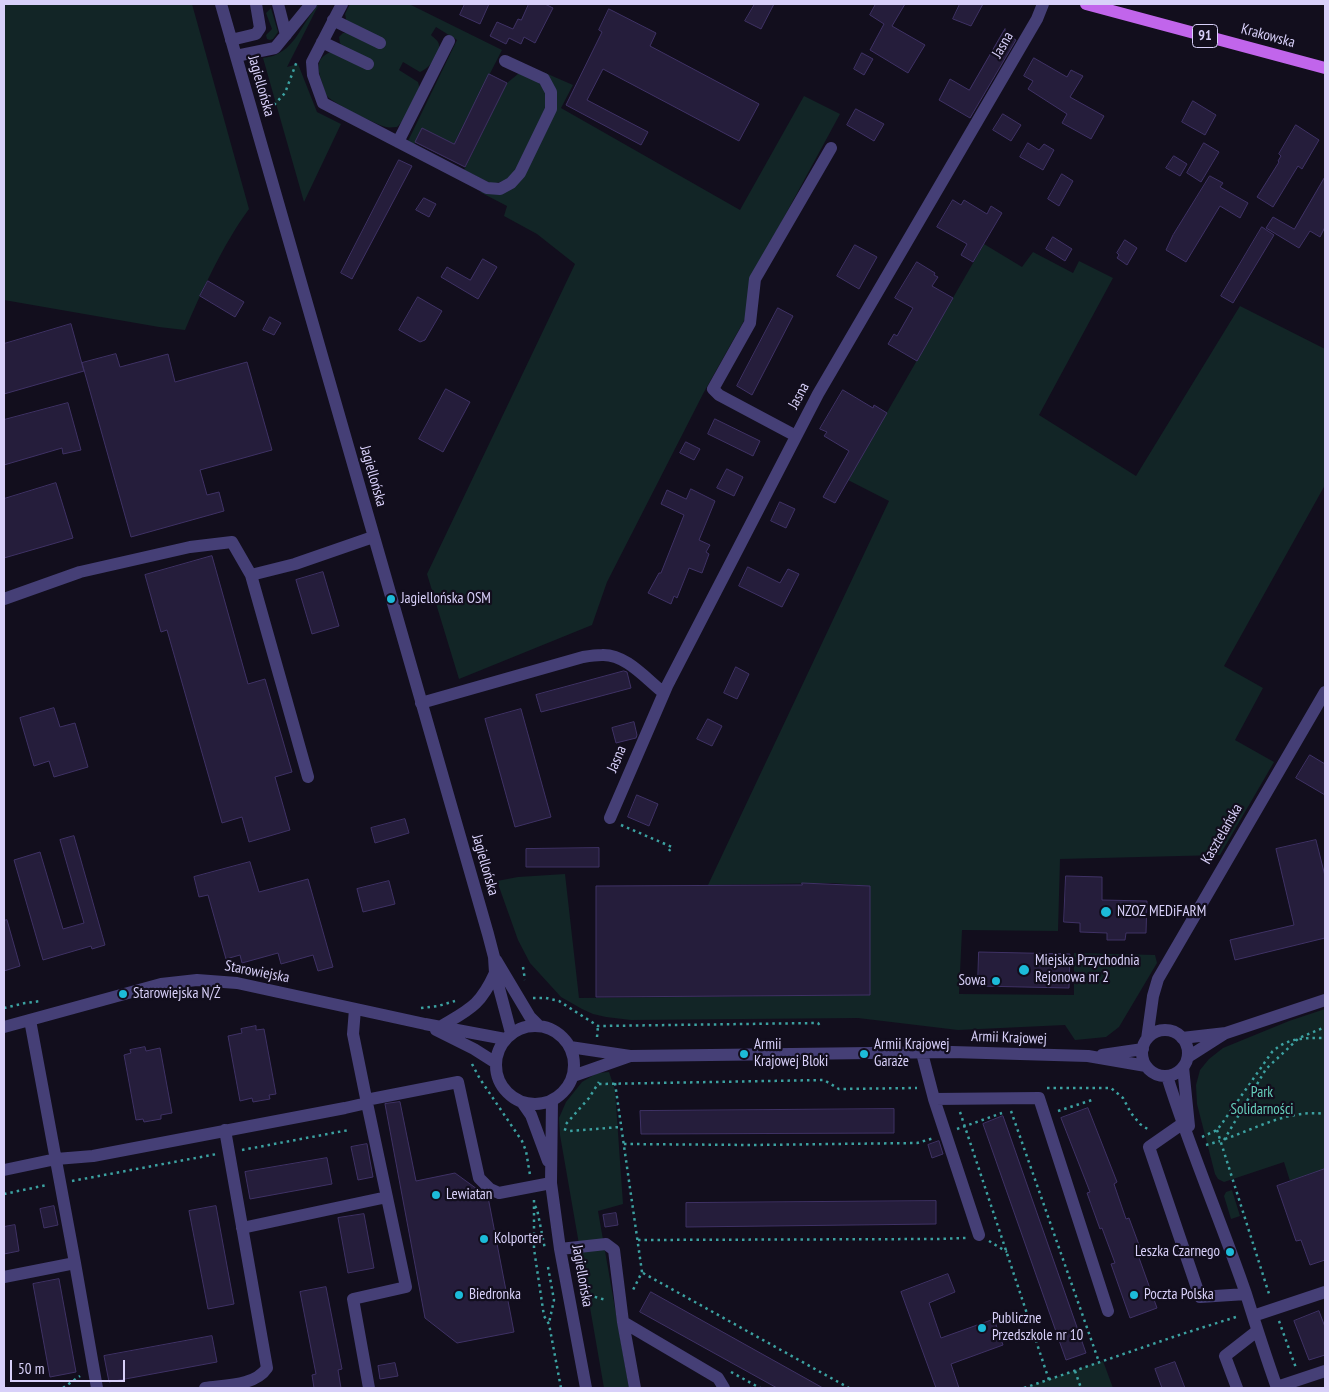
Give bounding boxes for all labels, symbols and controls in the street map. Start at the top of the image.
street label: Krakowska [1239,20,1297,52]
road number: 91 [1192,24,1218,48]
street label: Jasna [988,29,1018,61]
street label: Jagiellońska [244,53,278,119]
street label: Jasna [785,380,813,412]
street label: Jagiellońska [356,443,390,509]
place label: Jagiellońska OSM [401,590,491,608]
marker: Jagiellońska OSM [385,593,397,605]
street label: Jasna [603,743,631,775]
street label: Kasztelańska [1198,801,1246,867]
street label: Jagiellońska [468,832,502,898]
place label: NZOZ MEDiFARM [1117,903,1206,921]
marker: NZOZ MEDiFARM [1099,905,1113,919]
place label: Miejska Przychodnia Rejonowa nr 2 [1035,952,1139,987]
street label: Starowiejska [223,957,291,987]
marker: Miejska Przychodnia Rejonowa nr 2 [1017,963,1031,977]
place label: Sowa [958,972,986,990]
marker: Sowa [990,975,1002,987]
place label: Starowiejska N/Ż [133,985,221,1003]
marker: Starowiejska N/Ż [117,988,129,1000]
street label: Armii Krajowej [971,1028,1047,1048]
place label: Armii Krajowej Bloki [754,1036,828,1071]
place label: Armii Krajowej Garaże [874,1036,950,1071]
marker: Armii Krajowej Bloki [738,1048,750,1060]
marker: Armii Krajowej Garaże [858,1048,870,1060]
park label: Park Solidarności [1231,1084,1293,1119]
place label: Lewiatan [446,1186,492,1204]
marker: Lewiatan [430,1189,442,1201]
place label: Kolporter [494,1230,543,1248]
marker: Kolporter [478,1233,490,1245]
place label: Leszka Czarnego [1135,1243,1220,1261]
street label: Jagiellońska [568,1244,596,1308]
marker: Leszka Czarnego [1224,1246,1236,1258]
place label: Biedronka [469,1286,521,1304]
place label: Poczta Polska [1144,1286,1214,1304]
marker: Biedronka [453,1289,465,1301]
marker: Poczta Polska [1128,1289,1140,1301]
place label: Publiczne Przedszkole nr 10 [992,1310,1083,1345]
marker: Publiczne Przedszkole nr 10 [976,1322,988,1334]
scale bar [12,1350,128,1382]
text: 50 m [18,1359,44,1378]

